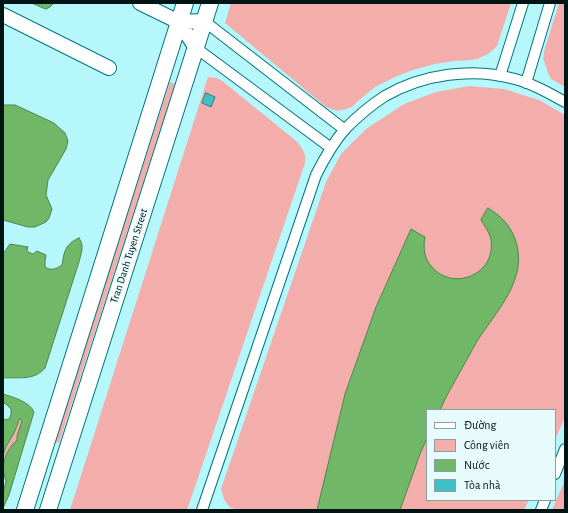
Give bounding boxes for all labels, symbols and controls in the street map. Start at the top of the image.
street label: Tran Danh Tuyen Street [107,207,151,305]
legend [426,409,556,501]
text: Đường [464,419,496,431]
text: Công viên [464,439,510,451]
text: Nước [464,459,489,471]
text: Tòa nhà [464,479,500,491]

